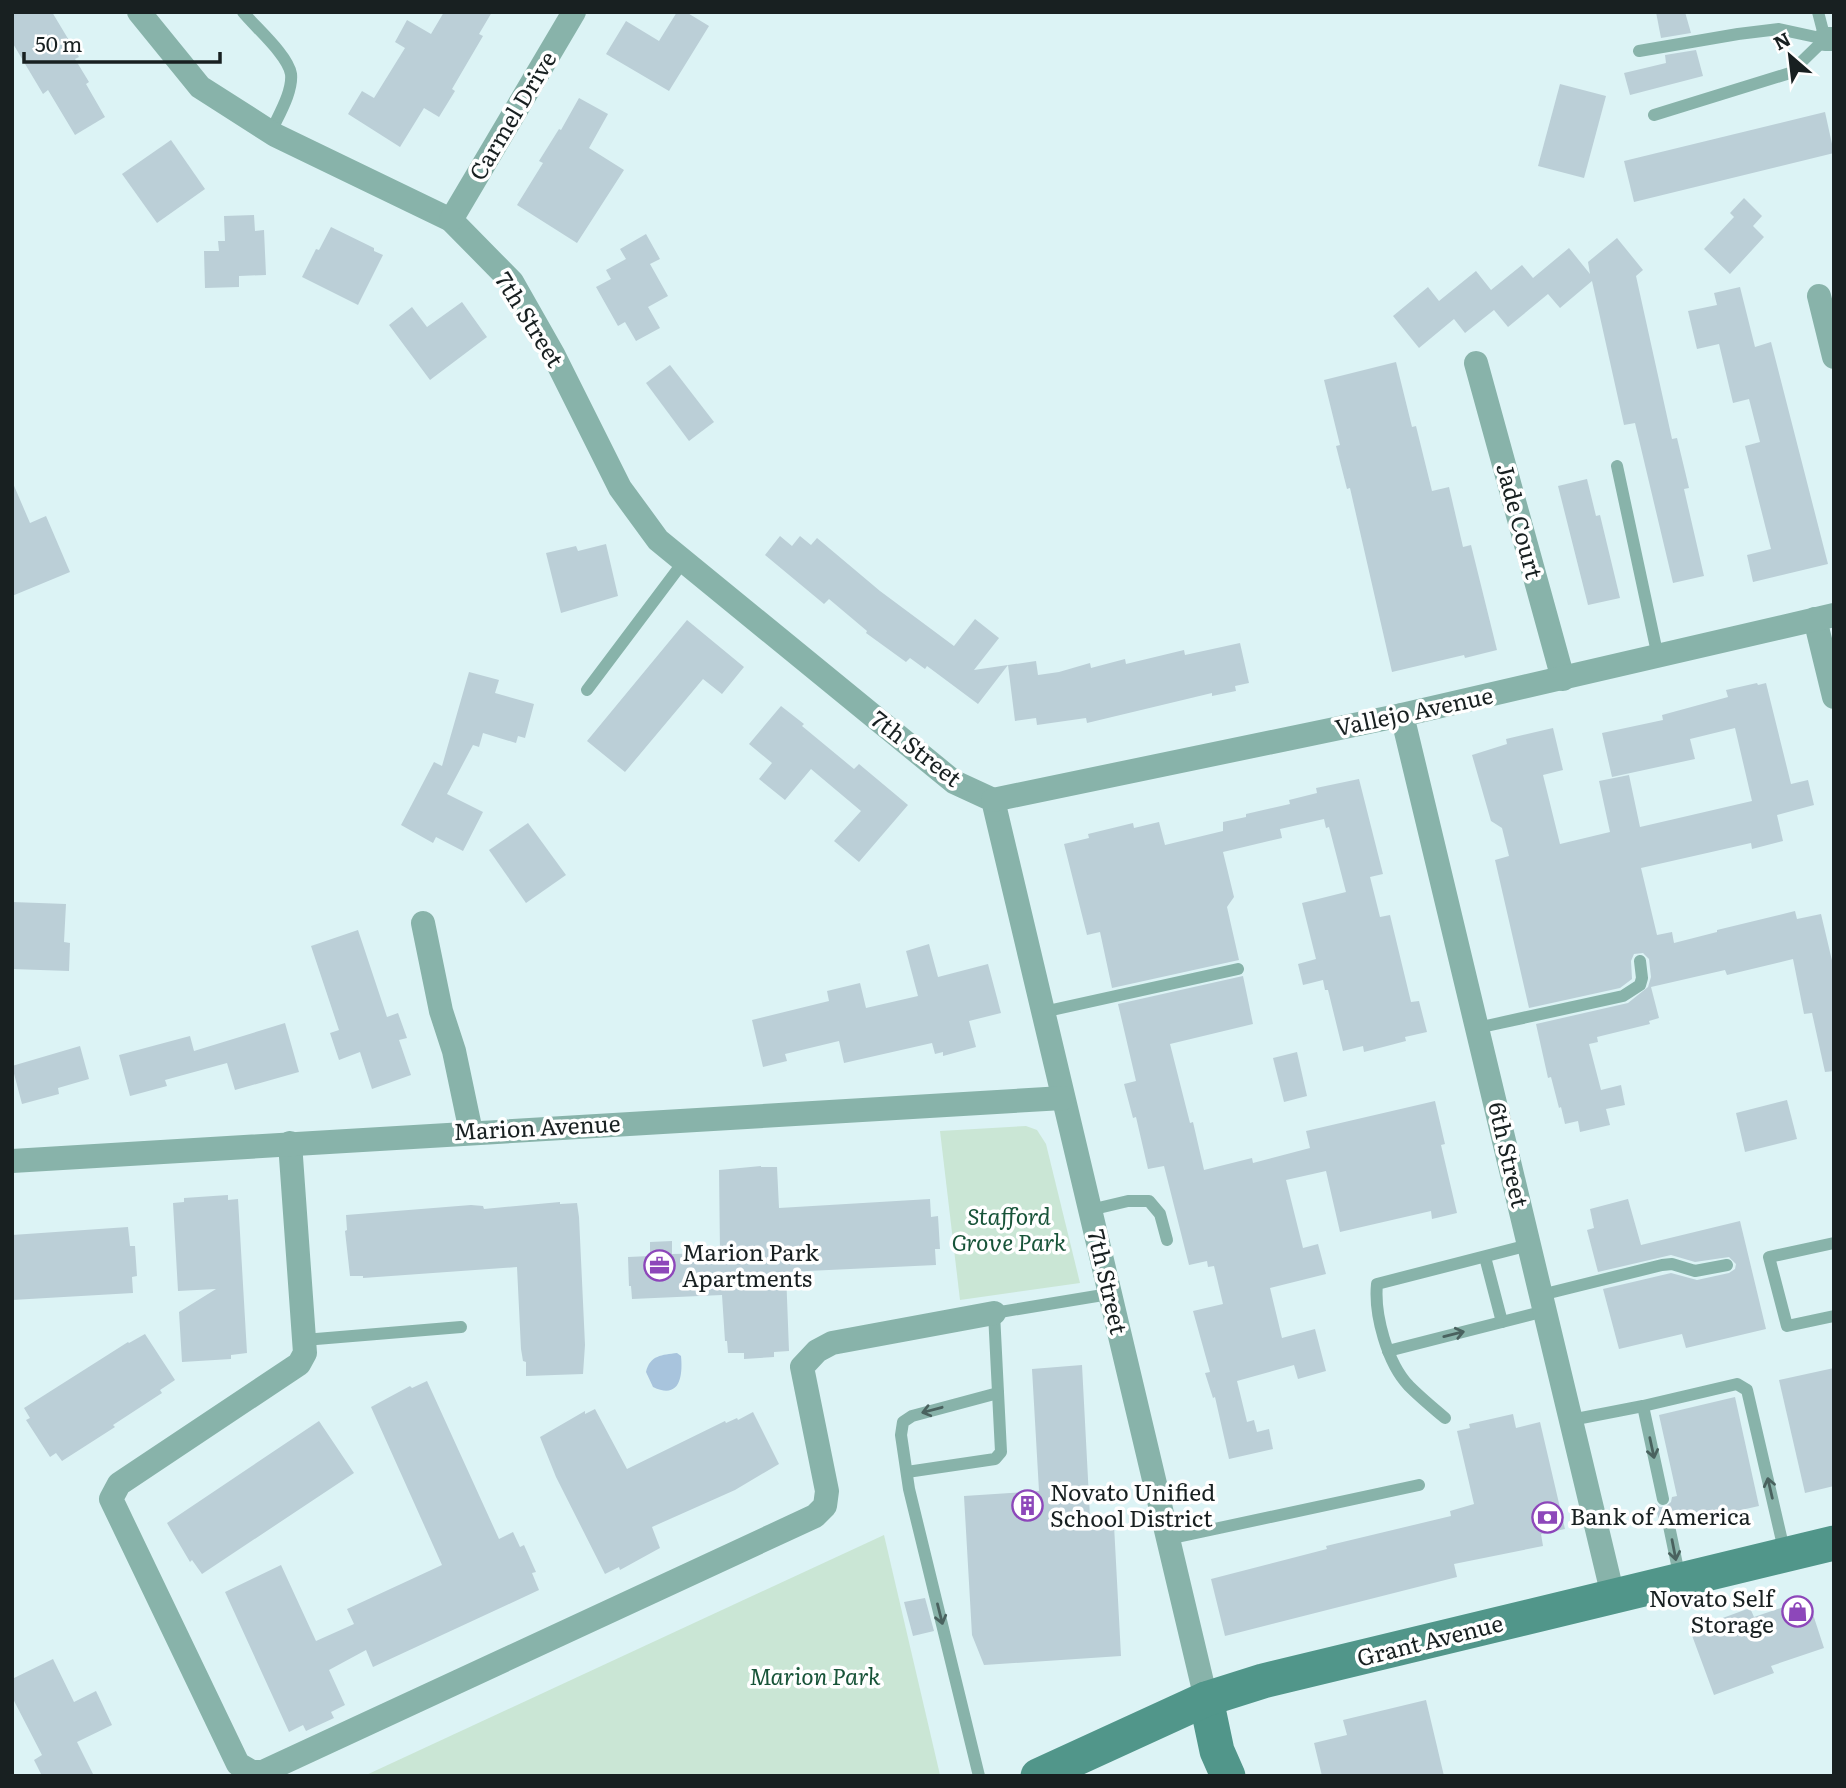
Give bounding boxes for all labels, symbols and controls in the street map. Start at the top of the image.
scale bar [24,21,220,65]
north arrow [1755,21,1825,91]
text: N [1768,24,1795,56]
text: 50 m [35,27,82,58]
street label: Carmel Drive [459,44,563,186]
street label: 7th Street [488,265,574,374]
street label: Jade Court [1489,459,1553,583]
street label: Vallejo Avenue [1331,677,1496,743]
street label: 7th Street [865,701,970,794]
street label: 6th Street [1481,1098,1539,1211]
street label: Marion Avenue [453,1105,621,1147]
park label: Stafford Grove Park [952,1198,1067,1258]
street label: 7th Street [1080,1226,1138,1338]
place label: Marion Park Apartments [682,1234,820,1294]
office icon: Marion Park Apartments [642,1249,676,1283]
one-way arrow [1442,1327,1465,1340]
one-way arrow [921,1405,943,1418]
one-way arrow [1646,1436,1659,1459]
place label: Novato Unified School District [1050,1474,1215,1534]
one-way arrow [1763,1477,1777,1500]
building icon: Novato Unified School District [1010,1489,1044,1523]
place label: Bank of America [1570,1498,1751,1532]
bank icon: Bank of America [1530,1500,1564,1534]
one-way arrow [1668,1538,1681,1561]
place label: Novato Self Storage [1649,1580,1776,1640]
shop icon: Novato Self Storage [1780,1595,1814,1629]
one-way arrow [934,1602,947,1625]
street label: Grant Avenue [1353,1604,1506,1674]
park label: Marion Park [749,1658,881,1692]

